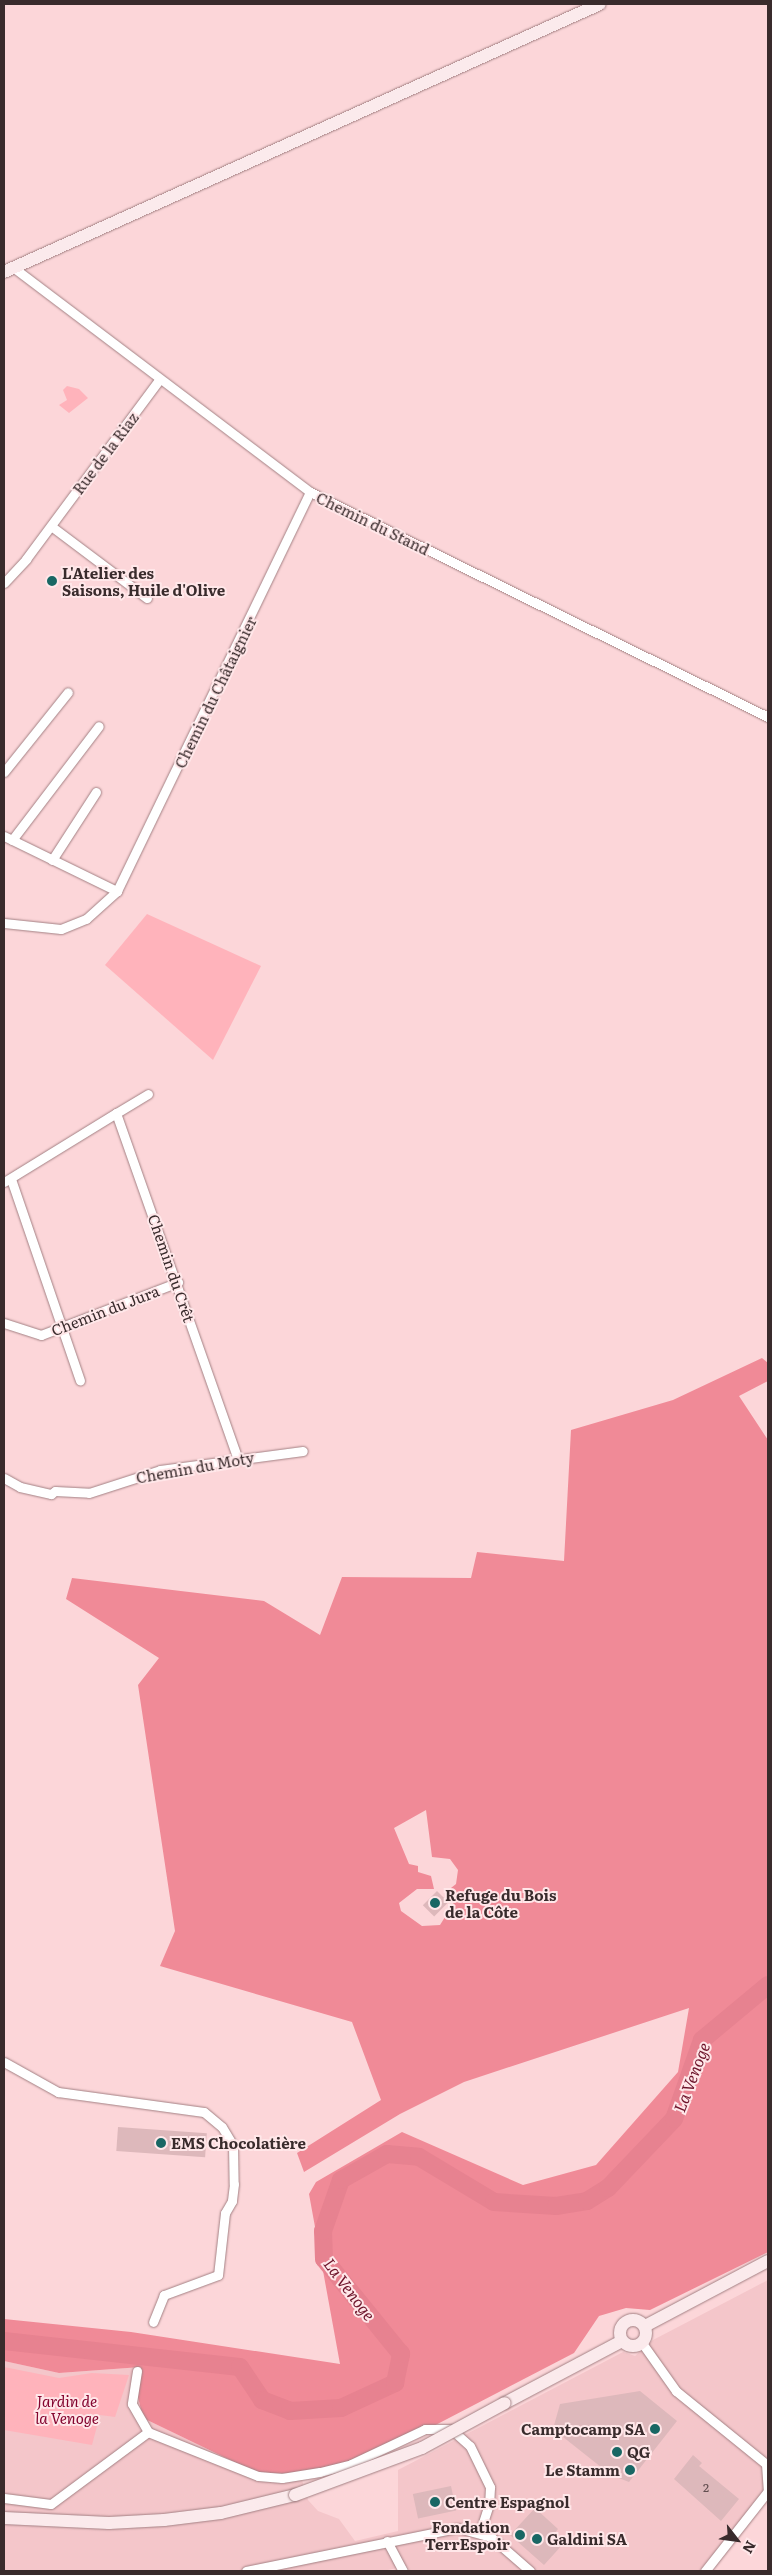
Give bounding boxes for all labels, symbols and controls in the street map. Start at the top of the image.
street label: Rue de la Riaz [68,409,142,497]
street label: Chemin du Stand [314,488,432,558]
place label: L'Atelier des Saisons, Huile d'Olive [62,563,225,598]
marker: L'Atelier des Saisons, Huile d'Olive [46,575,58,587]
street label: Chemin du Châtaignier [170,613,260,771]
street label: Chemin du Crêt [145,1212,199,1324]
street label: Chemin du Jura [48,1281,162,1339]
street label: Chemin du Moty [135,1448,255,1486]
place label: Refuge du Bois de la Côte [445,1885,557,1920]
marker: Refuge du Bois de la Côte [429,1897,441,1909]
water label: La Venoge [669,2040,713,2114]
place label: EMS Chocolatière [171,2134,306,2152]
marker: EMS Chocolatière [155,2137,167,2149]
water label: La Venoge [320,2254,380,2324]
park label: Jardin de la Venoge [35,2391,99,2426]
place label: Camptocamp SA [521,2420,645,2438]
marker: Camptocamp SA [649,2423,661,2435]
place label: QG [627,2443,650,2461]
marker: QG [611,2446,623,2458]
place label: Le Stamm [545,2461,620,2479]
marker: Le Stamm [624,2464,636,2476]
house number: 2 [703,2481,709,2495]
place label: Centre Espagnol [445,2493,570,2511]
marker: Centre Espagnol [429,2496,441,2508]
north arrow [712,2515,762,2565]
place label: Fondation TerrEspoir [425,2517,510,2552]
marker: Fondation TerrEspoir [514,2529,526,2541]
place label: Galdini SA [547,2530,627,2548]
marker: Galdini SA [531,2533,543,2545]
text: N [738,2537,762,2558]

